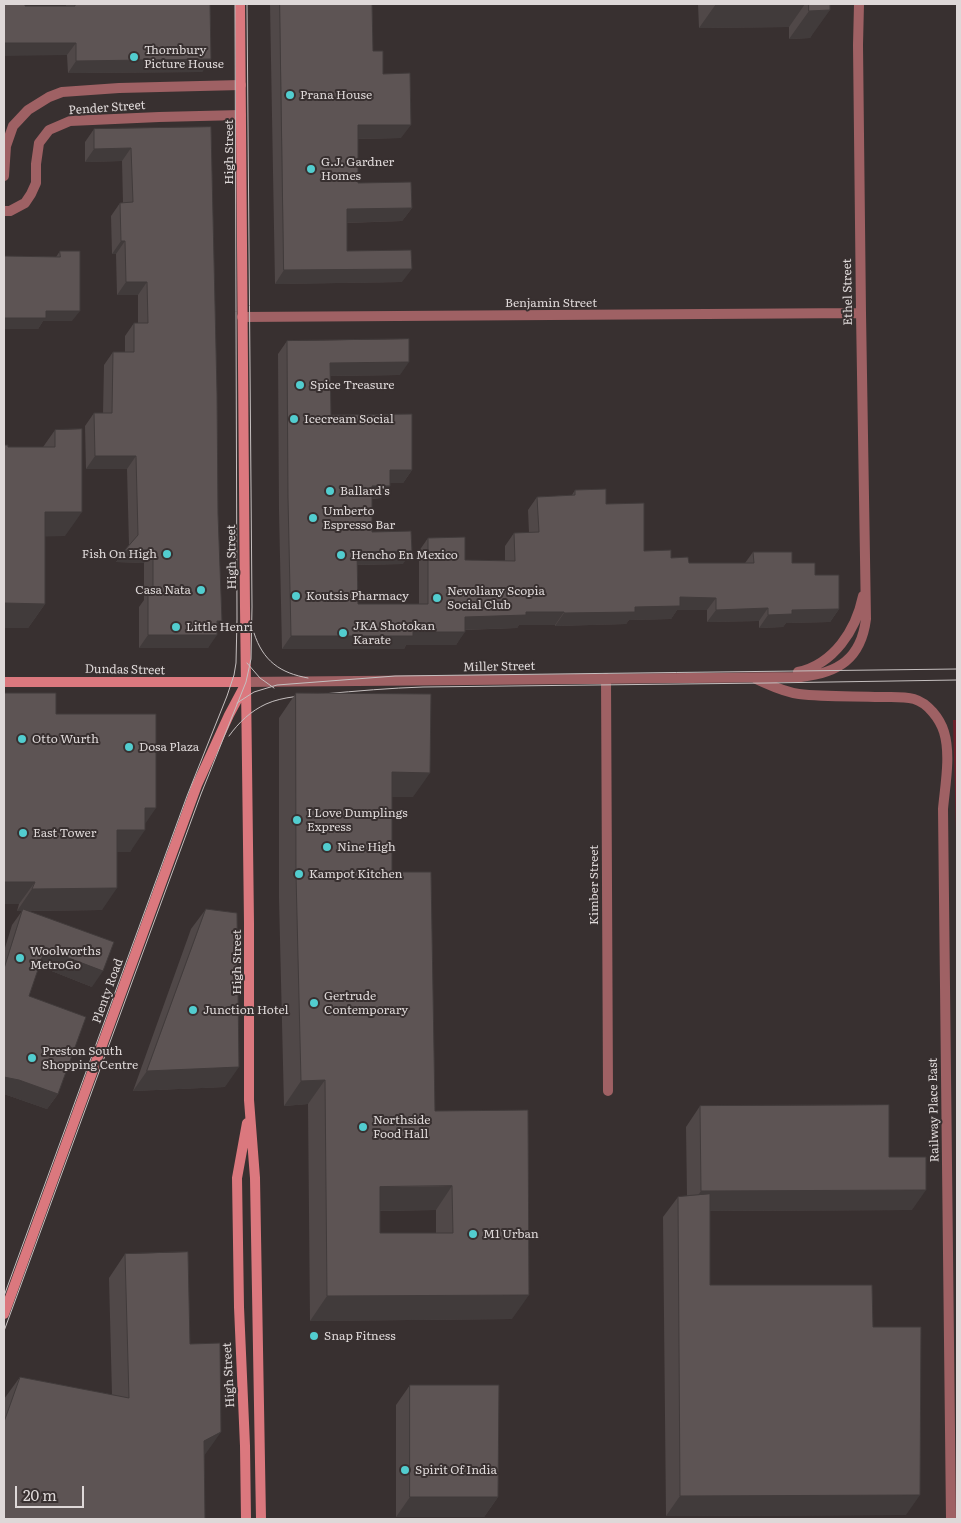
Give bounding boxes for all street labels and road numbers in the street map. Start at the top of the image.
street label: Pender Street [68,98,146,118]
street label: High Street [222,119,236,185]
street label: Ethel Street [840,258,856,326]
street label: Benjamin Street [505,296,597,310]
street label: High Street [224,524,240,590]
street label: Miller Street [463,659,535,675]
street label: Dundas Street [85,662,165,678]
street label: Kimber Street [587,845,601,925]
street label: High Street [230,929,244,995]
street label: Plenty Road [90,957,126,1025]
street label: Railway Place East [926,1058,942,1162]
street label: High Street [220,1342,238,1408]

